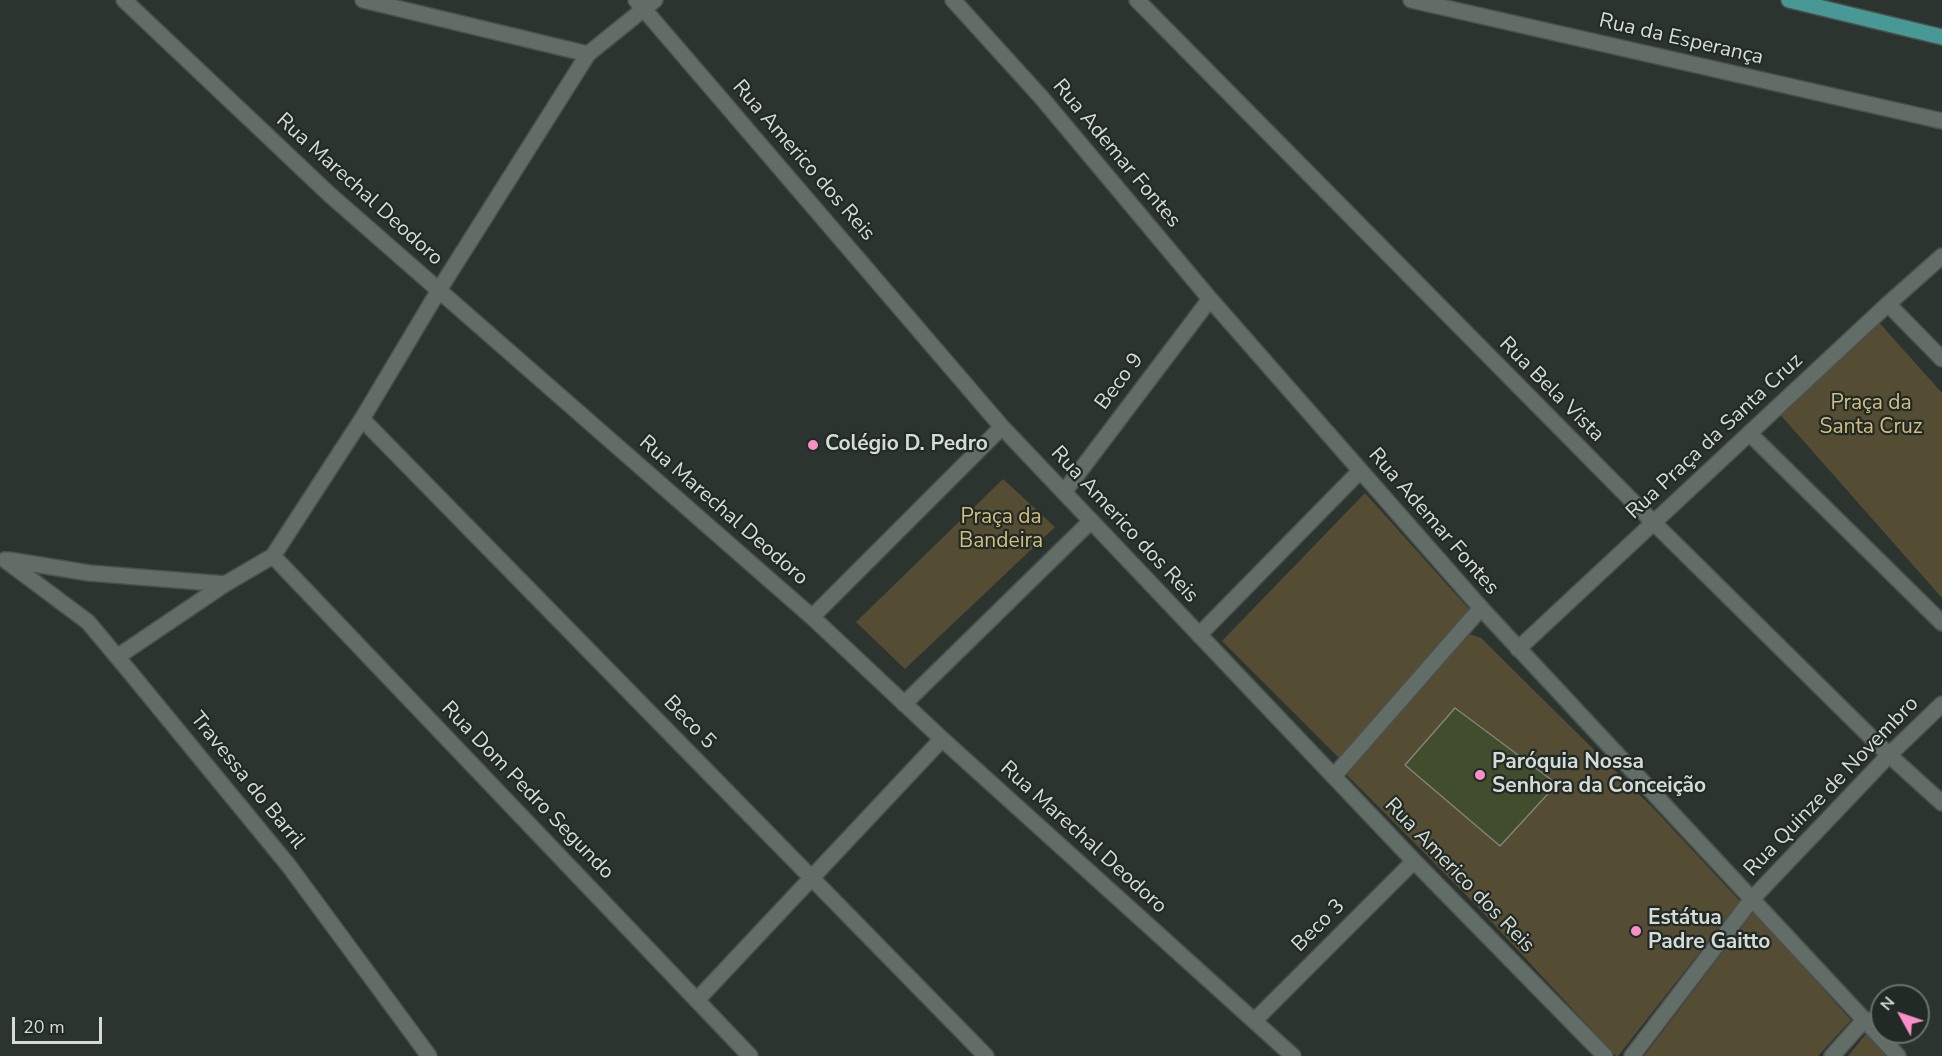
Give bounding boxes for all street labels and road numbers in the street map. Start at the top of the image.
street label: Rua da Esperança [1596,9,1766,71]
street label: Rua Americo dos Reis [726,75,880,247]
street label: Rua Ademar Fontes [1046,75,1186,233]
street label: Rua Marechal Deodoro [270,108,448,272]
street label: Rua Bela Vista [1493,332,1609,448]
street label: Beco 9 [1091,349,1149,415]
street label: Rua Praça da Santa Cruz [1622,349,1808,525]
street label: Rua Marechal Deodoro [633,431,813,591]
street label: Rua Americo dos Reis [1045,441,1203,609]
street label: Rua Ademar Fontes [1362,443,1504,601]
street label: Beco 5 [658,691,720,755]
street label: Rua Quinze de Novembro [1740,692,1924,882]
street label: Rua Dom Pedro Segundo [435,697,619,885]
street label: Travessa do Barril [184,707,310,855]
street label: Rua Marechal Deodoro [994,756,1172,920]
street label: Rua Americo dos Reis [1379,793,1539,959]
street label: Beco 3 [1287,894,1351,958]

